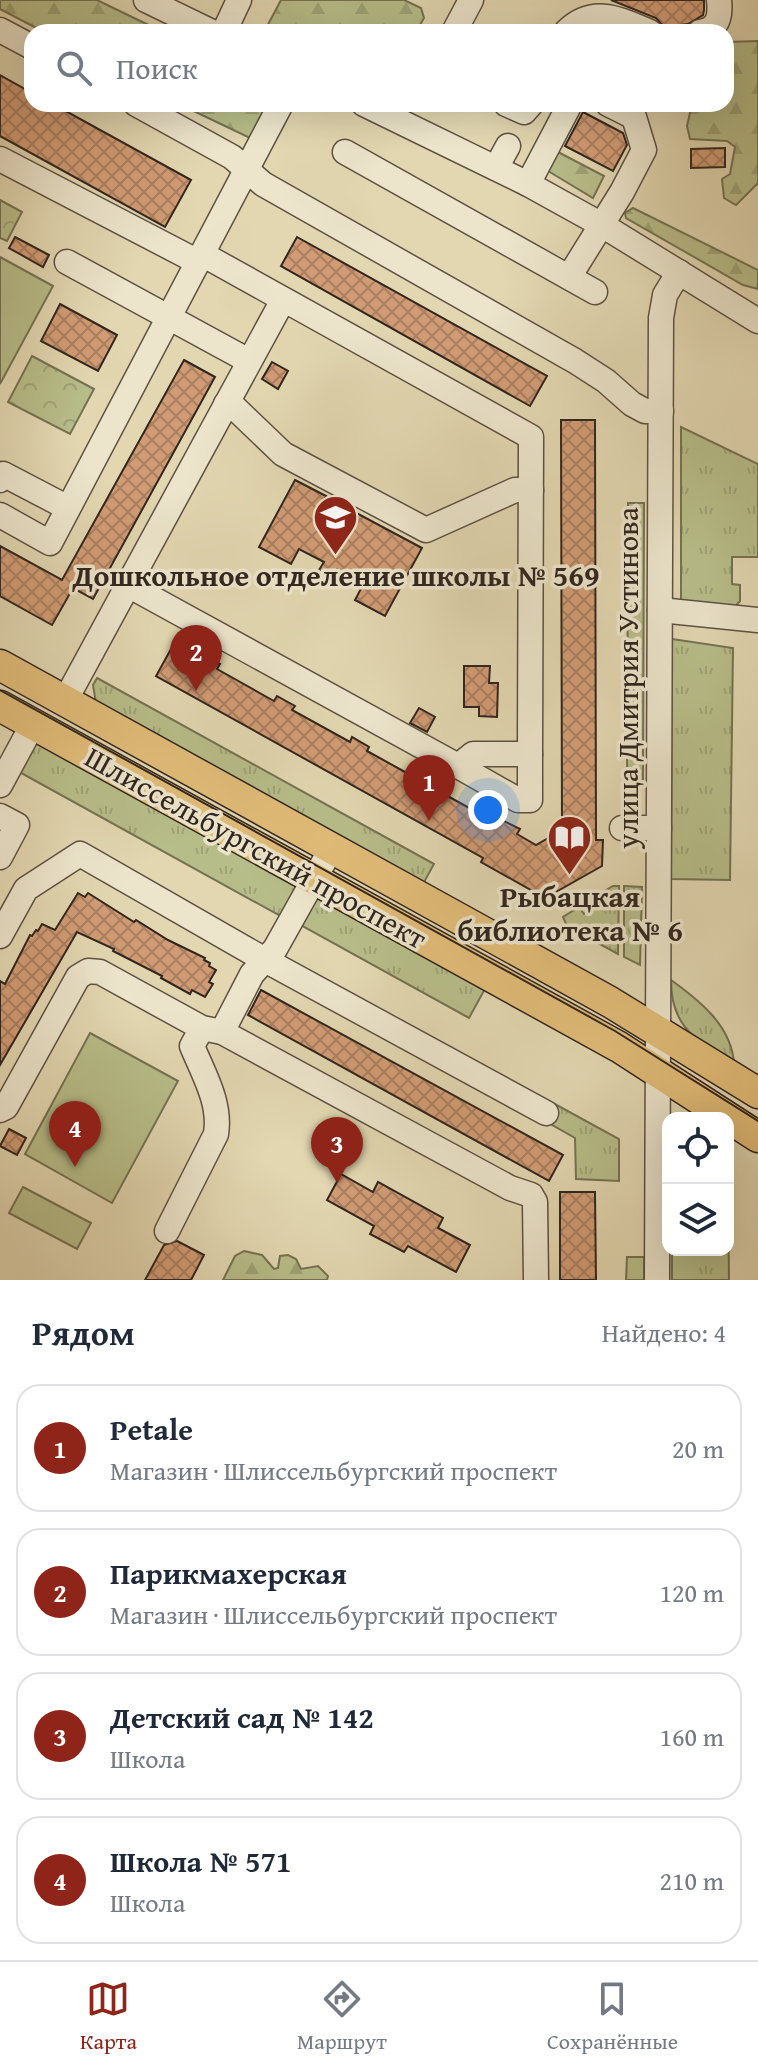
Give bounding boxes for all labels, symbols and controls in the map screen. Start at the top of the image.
search box [24,24,734,112]
icon: search [52,46,96,90]
text: Поиск [116,46,198,90]
school or university icon: Дошкольное отделение школы № 569 [312,493,360,556]
street label: улица Дмитрия Устинова [605,506,649,850]
place label: Дошкольное отделение школы № 569 [72,553,599,597]
pin: 2 [170,625,222,691]
street label: Шлиссельбургский проспект [77,735,435,960]
pin: 1 [403,755,455,821]
your location [468,790,508,830]
library icon: Рыбацкая библиотека № 6 [546,814,594,877]
place label: Рыбацкая библиотека № 6 [457,874,683,952]
pin: 4 [49,1101,101,1167]
map controls [662,1112,734,1256]
button: locate [662,1112,734,1184]
pin: 3 [311,1117,363,1183]
button: layers [662,1184,734,1256]
text: Рядом [32,1308,135,1357]
text: Найдено: 4 [602,1313,726,1352]
text: Petale [110,1407,193,1451]
text: 1 [53,1429,67,1468]
text: 20 m [672,1429,724,1468]
text: Магазин · Шлиссельбургский проспект [110,1451,557,1490]
text: Парикмахерская [110,1551,347,1595]
text: 2 [53,1573,67,1612]
text: 120 m [659,1573,724,1612]
text: Магазин · Шлиссельбургский проспект [110,1595,557,1634]
text: Детский сад № 142 [110,1695,374,1739]
text: 3 [53,1717,67,1756]
text: 160 m [659,1717,724,1756]
text: Школа [110,1739,185,1778]
text: Школа № 571 [110,1839,292,1883]
text: 4 [53,1861,67,1900]
text: 210 m [659,1861,724,1900]
text: Школа [110,1883,185,1922]
tab: Карта [80,1977,137,2057]
tab: Маршрут [297,1977,387,2057]
tab: Сохранённые [547,1977,678,2057]

